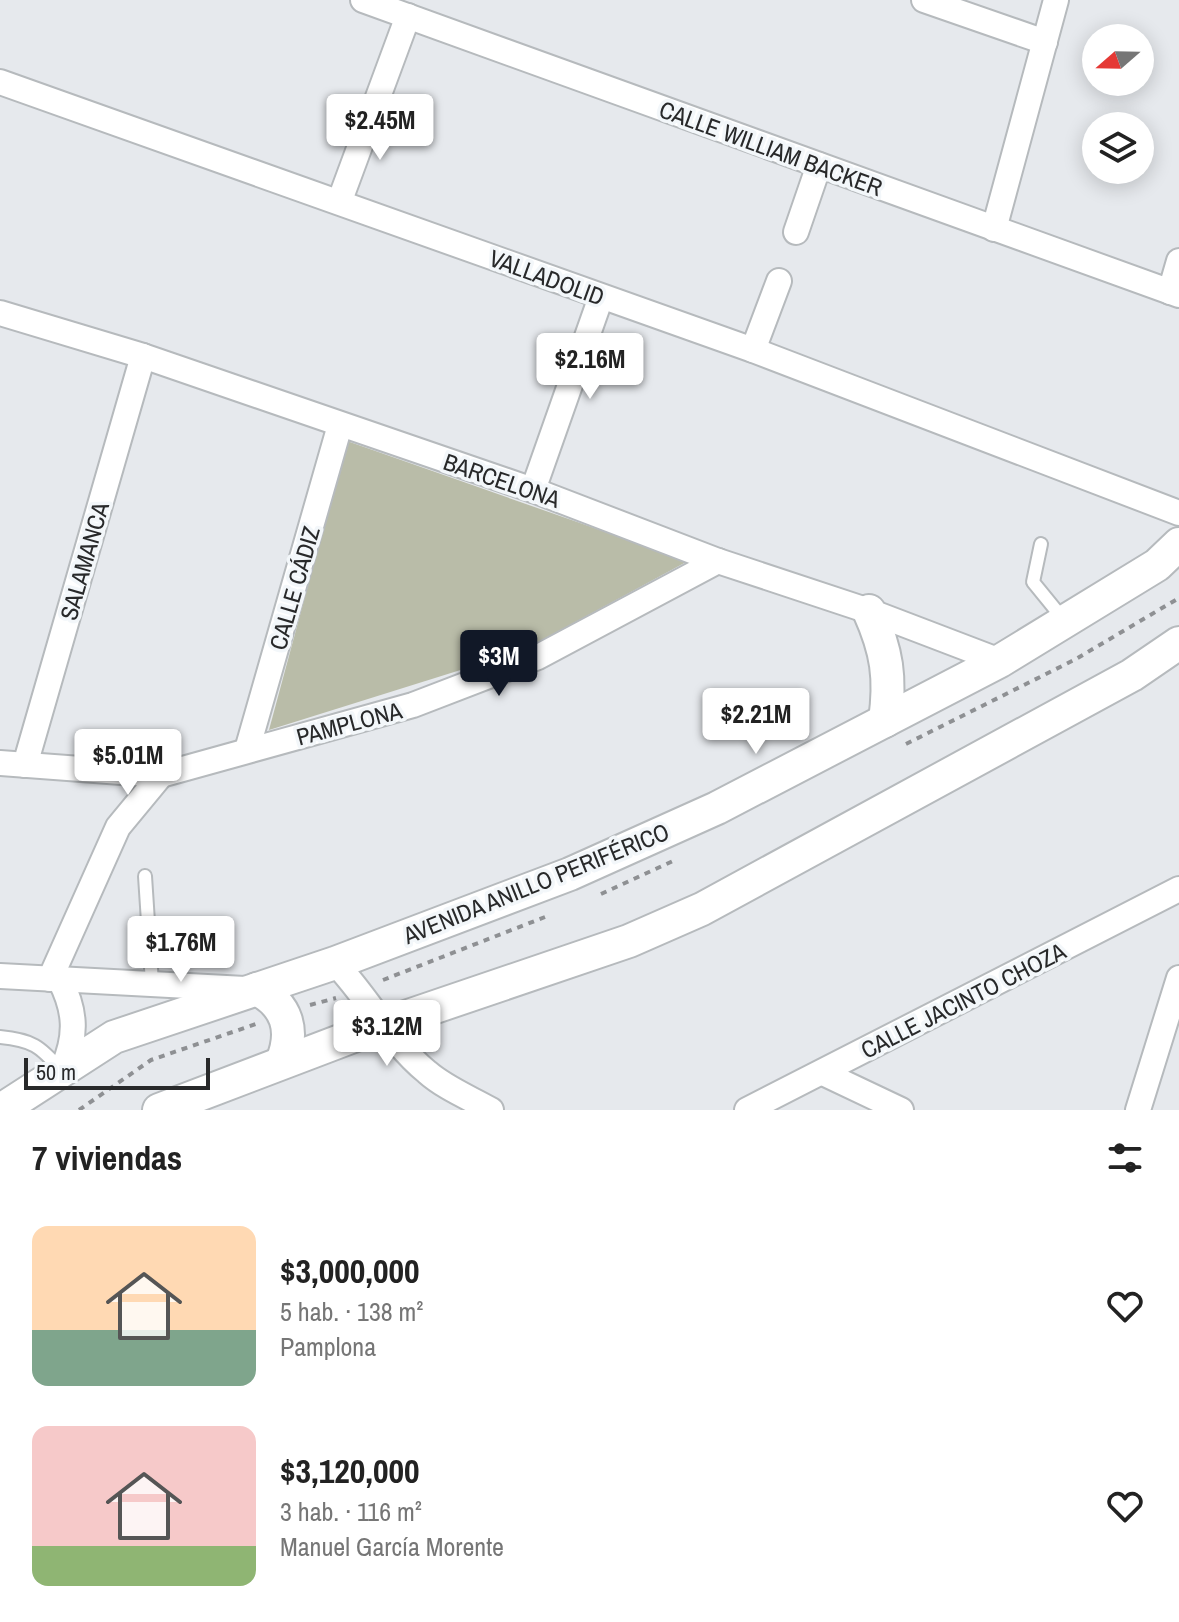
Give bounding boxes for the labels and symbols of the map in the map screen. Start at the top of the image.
north arrow [1082,24,1154,96]
street label: CALLE WILLIAM BACKER [655,93,887,203]
pin: $2.45M [315,94,445,162]
street label: VALLADOLID [485,241,609,313]
pin: $2.16M [525,333,655,401]
street label: BARCELONA [439,445,565,515]
street label: SALAMANCA [52,497,116,624]
street label: CALLE CÁDIZ [261,523,327,653]
pin: $3M [460,630,538,698]
pin: $2.21M [691,688,821,756]
street label: PAMPLONA [293,693,406,752]
pin: $5.01M [63,729,193,797]
street label: AVENIDA ANILLO PERIFÉRICO [397,815,674,951]
pin: $1.76M [116,916,246,984]
street label: CALLE JACINTO CHOZA [855,934,1072,1066]
pin: $3.12M [322,1000,452,1068]
scale bar [24,1054,210,1090]

